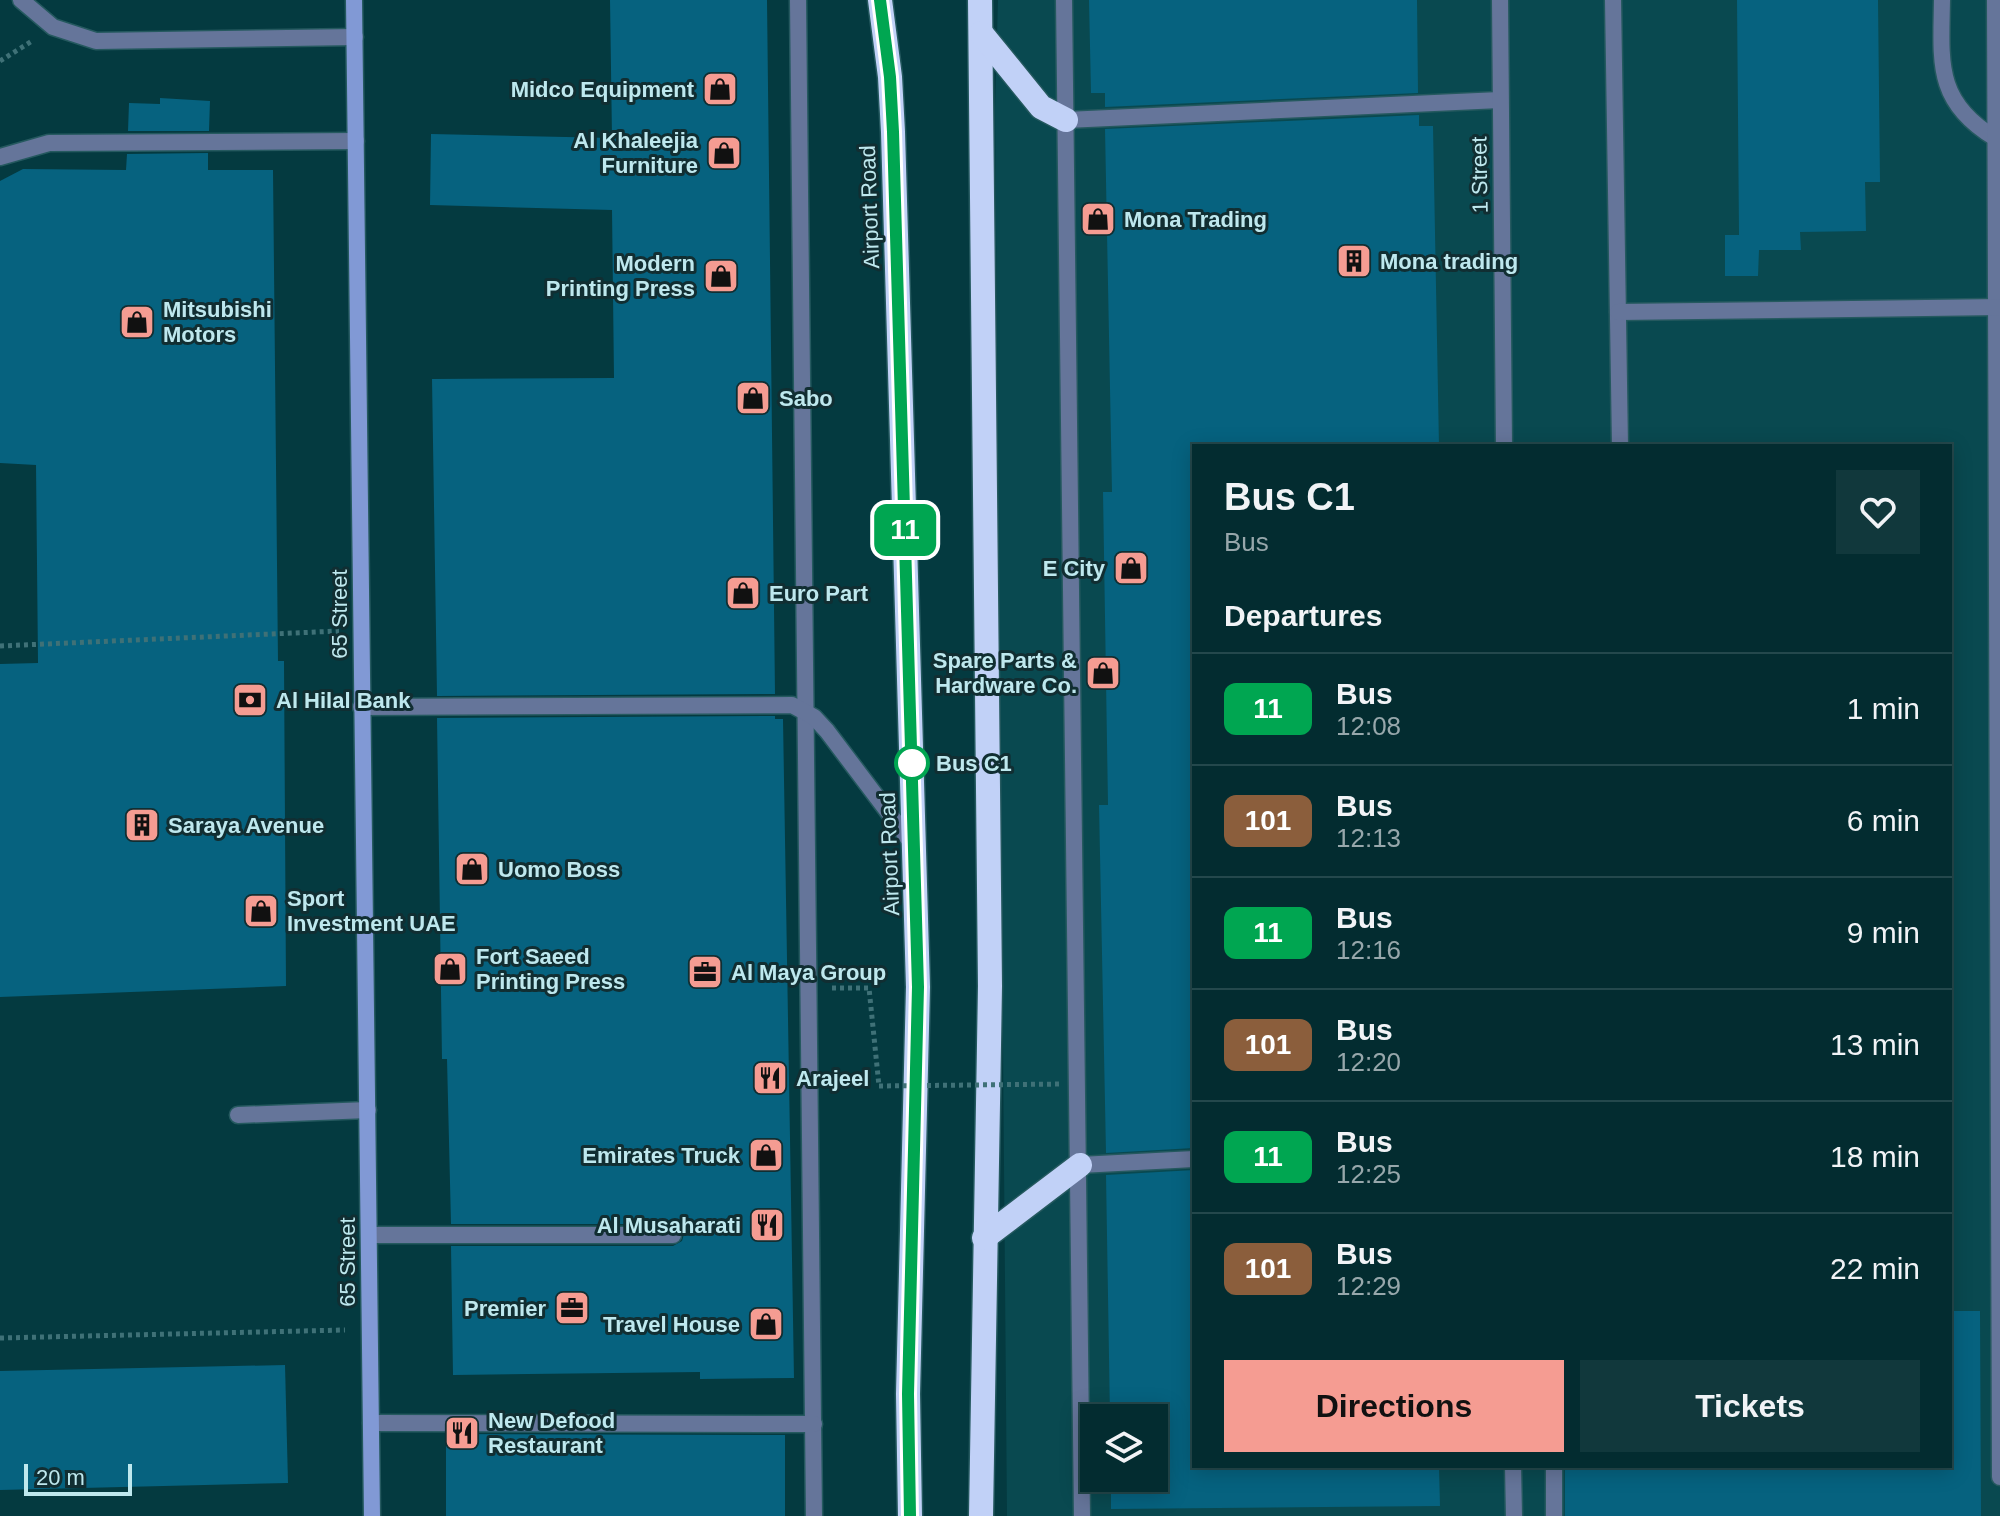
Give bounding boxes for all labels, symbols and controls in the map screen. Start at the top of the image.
shop icon: Midco Equipment [701,70,739,108]
place label: Midco Equipment [511,77,695,102]
place label: Al Khaleejia Furniture [573,128,699,178]
shop icon: Al Khaleejia Furniture [705,134,743,172]
street label: 1 Street [1466,136,1493,214]
street label: Airport Road [855,145,884,269]
shop icon: Mona Trading [1079,200,1117,238]
place label: Mona Trading [1124,207,1267,232]
building icon: Mona trading [1335,242,1373,280]
place label: Mona trading [1380,249,1518,274]
place label: Modern Printing Press [546,251,695,301]
shop icon: Modern Printing Press [702,257,740,295]
place label: Mitsubishi Motors [163,297,272,347]
shop icon: Mitsubishi Motors [118,303,156,341]
shop icon: Sabo [734,379,772,417]
place label: Sabo [779,386,833,411]
button: heart [1836,470,1920,554]
text: Bus C1 [1224,476,1355,518]
line badge: 11 [869,504,941,556]
text: 11 [890,514,920,545]
text: Bus [1224,527,1269,557]
shop icon: E City [1112,549,1150,587]
place label: E City [1043,556,1106,581]
street label: 65 Street [327,569,352,659]
shop icon: Euro Part [724,574,762,612]
place label: Euro Part [769,581,869,606]
text: Departures [1224,599,1382,632]
place label: Spare Parts & Hardware Co. [933,648,1077,698]
shop icon: Spare Parts & Hardware Co. [1084,654,1122,692]
text: Bus [1336,677,1393,710]
bank icon: Al Hilal Bank [231,681,269,719]
place label: Al Hilal Bank [276,688,411,713]
text: 1 min [1847,692,1920,725]
text: 11 [1253,693,1283,724]
text: 12:08 [1336,711,1401,741]
marker: Bus C1 [895,746,929,780]
place label: Bus C1 [936,751,1012,776]
text: Bus [1336,789,1393,822]
street label: Airport Road [875,792,904,916]
text: 6 min [1847,804,1920,837]
text: 101 [1245,805,1291,836]
building icon: Saraya Avenue [123,806,161,844]
place label: Saraya Avenue [168,813,324,838]
text: 12:13 [1336,823,1401,853]
shop icon: Uomo Boss [453,850,491,888]
place label: Uomo Boss [498,857,620,882]
place label: Sport Investment UAE [287,886,456,936]
shop icon: Sport Investment UAE [242,892,280,930]
text: Bus [1336,901,1393,934]
text: 9 min [1847,916,1920,949]
text: 11 [1253,917,1283,948]
text: 12:16 [1336,935,1401,965]
place label: Fort Saeed Printing Press [476,944,625,994]
shop icon: Fort Saeed Printing Press [431,950,469,988]
office icon: Al Maya Group [686,953,724,991]
place label: Al Maya Group [731,960,886,985]
text: Bus [1336,1013,1393,1046]
text: 13 min [1830,1028,1920,1061]
text: 101 [1245,1029,1291,1060]
text: 12:20 [1336,1047,1401,1077]
restaurant icon: Arajeel [751,1059,789,1097]
place label: Arajeel [796,1066,869,1091]
text: Bus [1336,1125,1393,1158]
shop icon: Emirates Truck [747,1136,785,1174]
text: 18 min [1830,1140,1920,1173]
text: 11 [1253,1141,1283,1172]
place label: Emirates Truck [582,1143,741,1168]
text: 12:25 [1336,1159,1401,1189]
restaurant icon: Al Musaharati [748,1206,786,1244]
place label: Al Musaharati [597,1213,741,1238]
street label: 65 Street [335,1217,360,1307]
text: Bus [1336,1237,1393,1270]
text: 22 min [1830,1252,1920,1285]
text: 101 [1245,1253,1291,1284]
text: 12:29 [1336,1271,1401,1301]
office icon: Premier [553,1289,591,1327]
place label: Premier [464,1296,546,1321]
shop icon: Travel House [747,1305,785,1343]
place label: Travel House [603,1312,740,1337]
button: Directions [1224,1360,1564,1452]
button: Tickets [1580,1360,1920,1452]
map controls [1080,1404,1168,1492]
button: layers [1080,1404,1168,1492]
place label: New Defood Restaurant [488,1408,615,1458]
restaurant icon: New Defood Restaurant [443,1414,481,1452]
scale bar [24,1460,132,1496]
text: 20 m [36,1465,85,1490]

